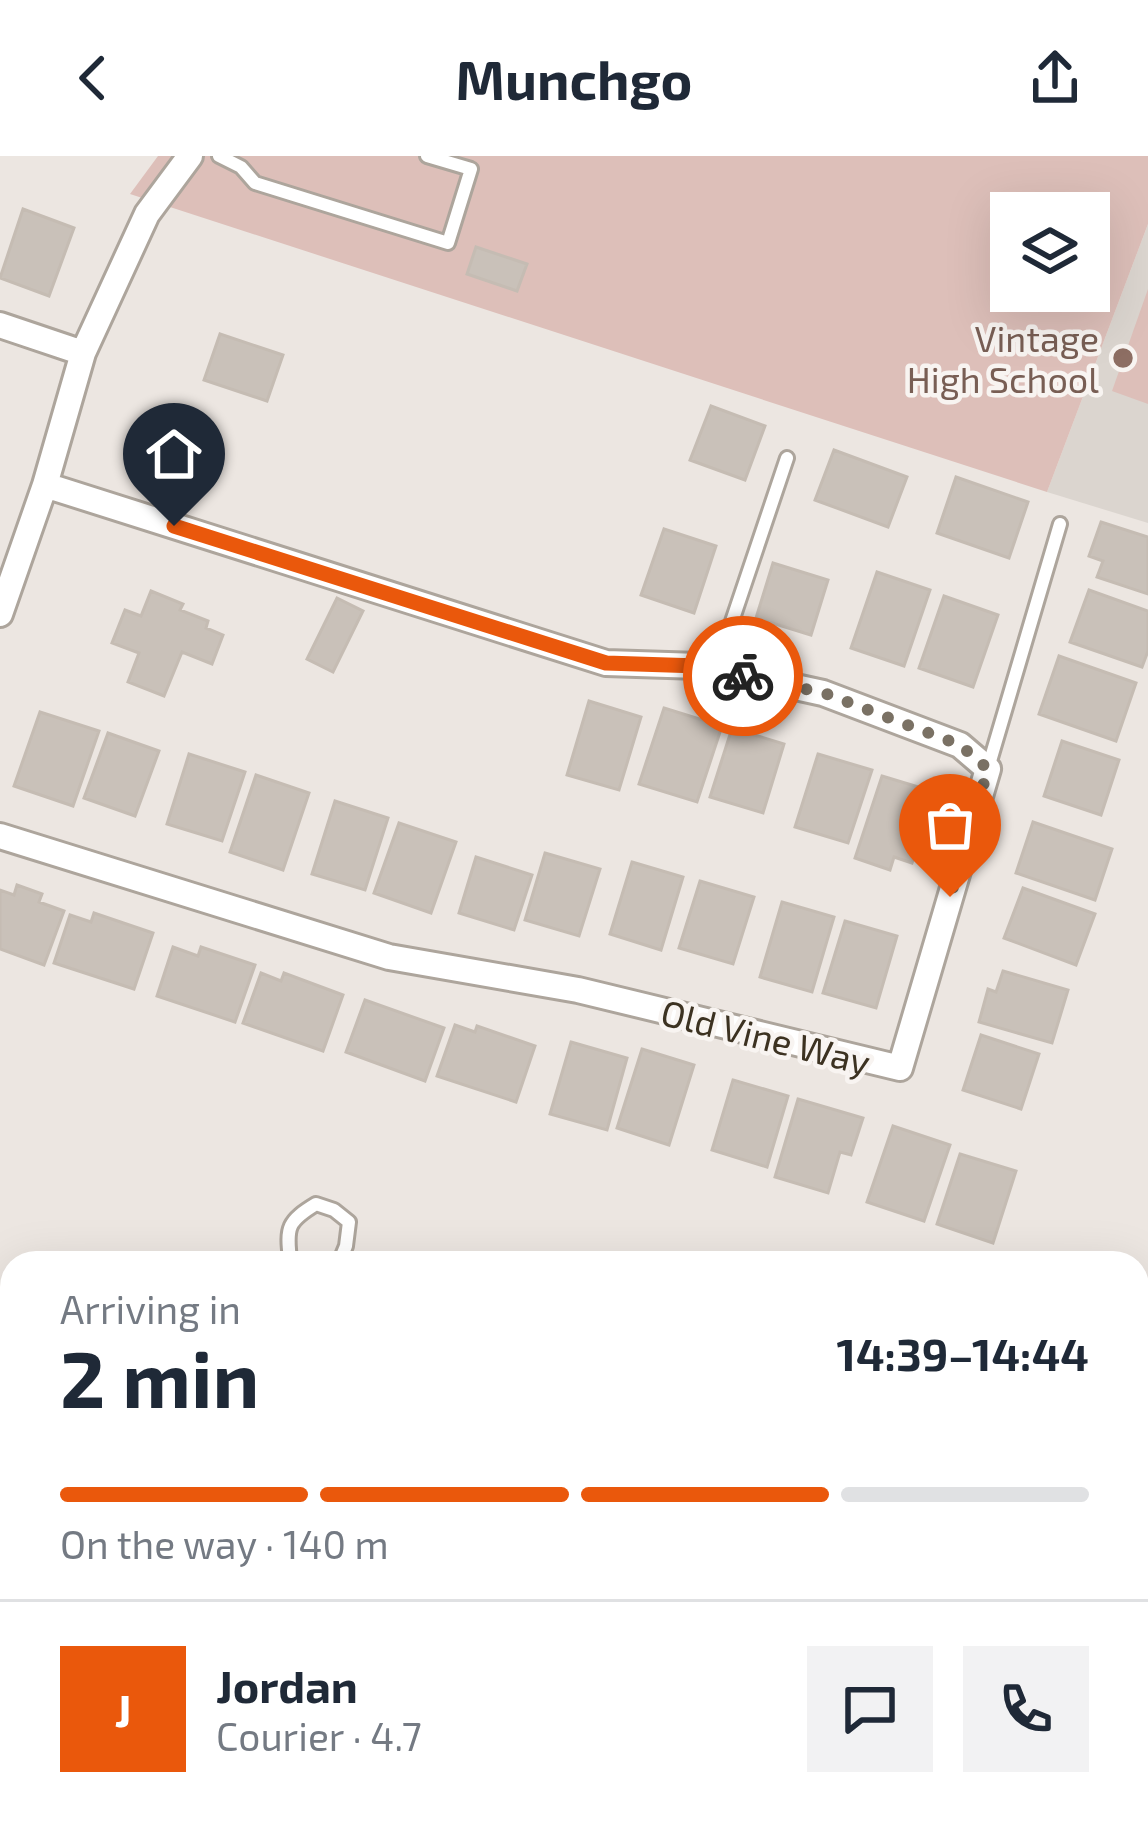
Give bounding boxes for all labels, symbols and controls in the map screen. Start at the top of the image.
icon: back [60,45,126,111]
icon: share [1022,45,1088,111]
text: Munchgo [456,46,692,111]
map controls [990,192,1110,312]
button: layers [990,192,1110,312]
place label: Vintage High School [907,316,1099,400]
marker: Vintage High School [1110,345,1136,371]
pin [123,403,225,526]
icon: home [141,421,207,487]
courier [683,616,803,736]
icon: bike [710,643,776,709]
pin [899,774,1001,897]
icon: bag [917,792,983,858]
street label: Old Vine Way [657,989,875,1083]
text: Arriving in [60,1285,241,1332]
text: 14:39–14:44 [837,1326,1089,1380]
text: 2 min [60,1330,259,1424]
text: On the way · 140 m [60,1520,389,1567]
button: chat [807,1646,933,1772]
button: phone [963,1646,1089,1772]
text: Jordan [216,1658,358,1712]
text: J [115,1682,131,1736]
text: Courier · 4.7 [216,1712,422,1759]

